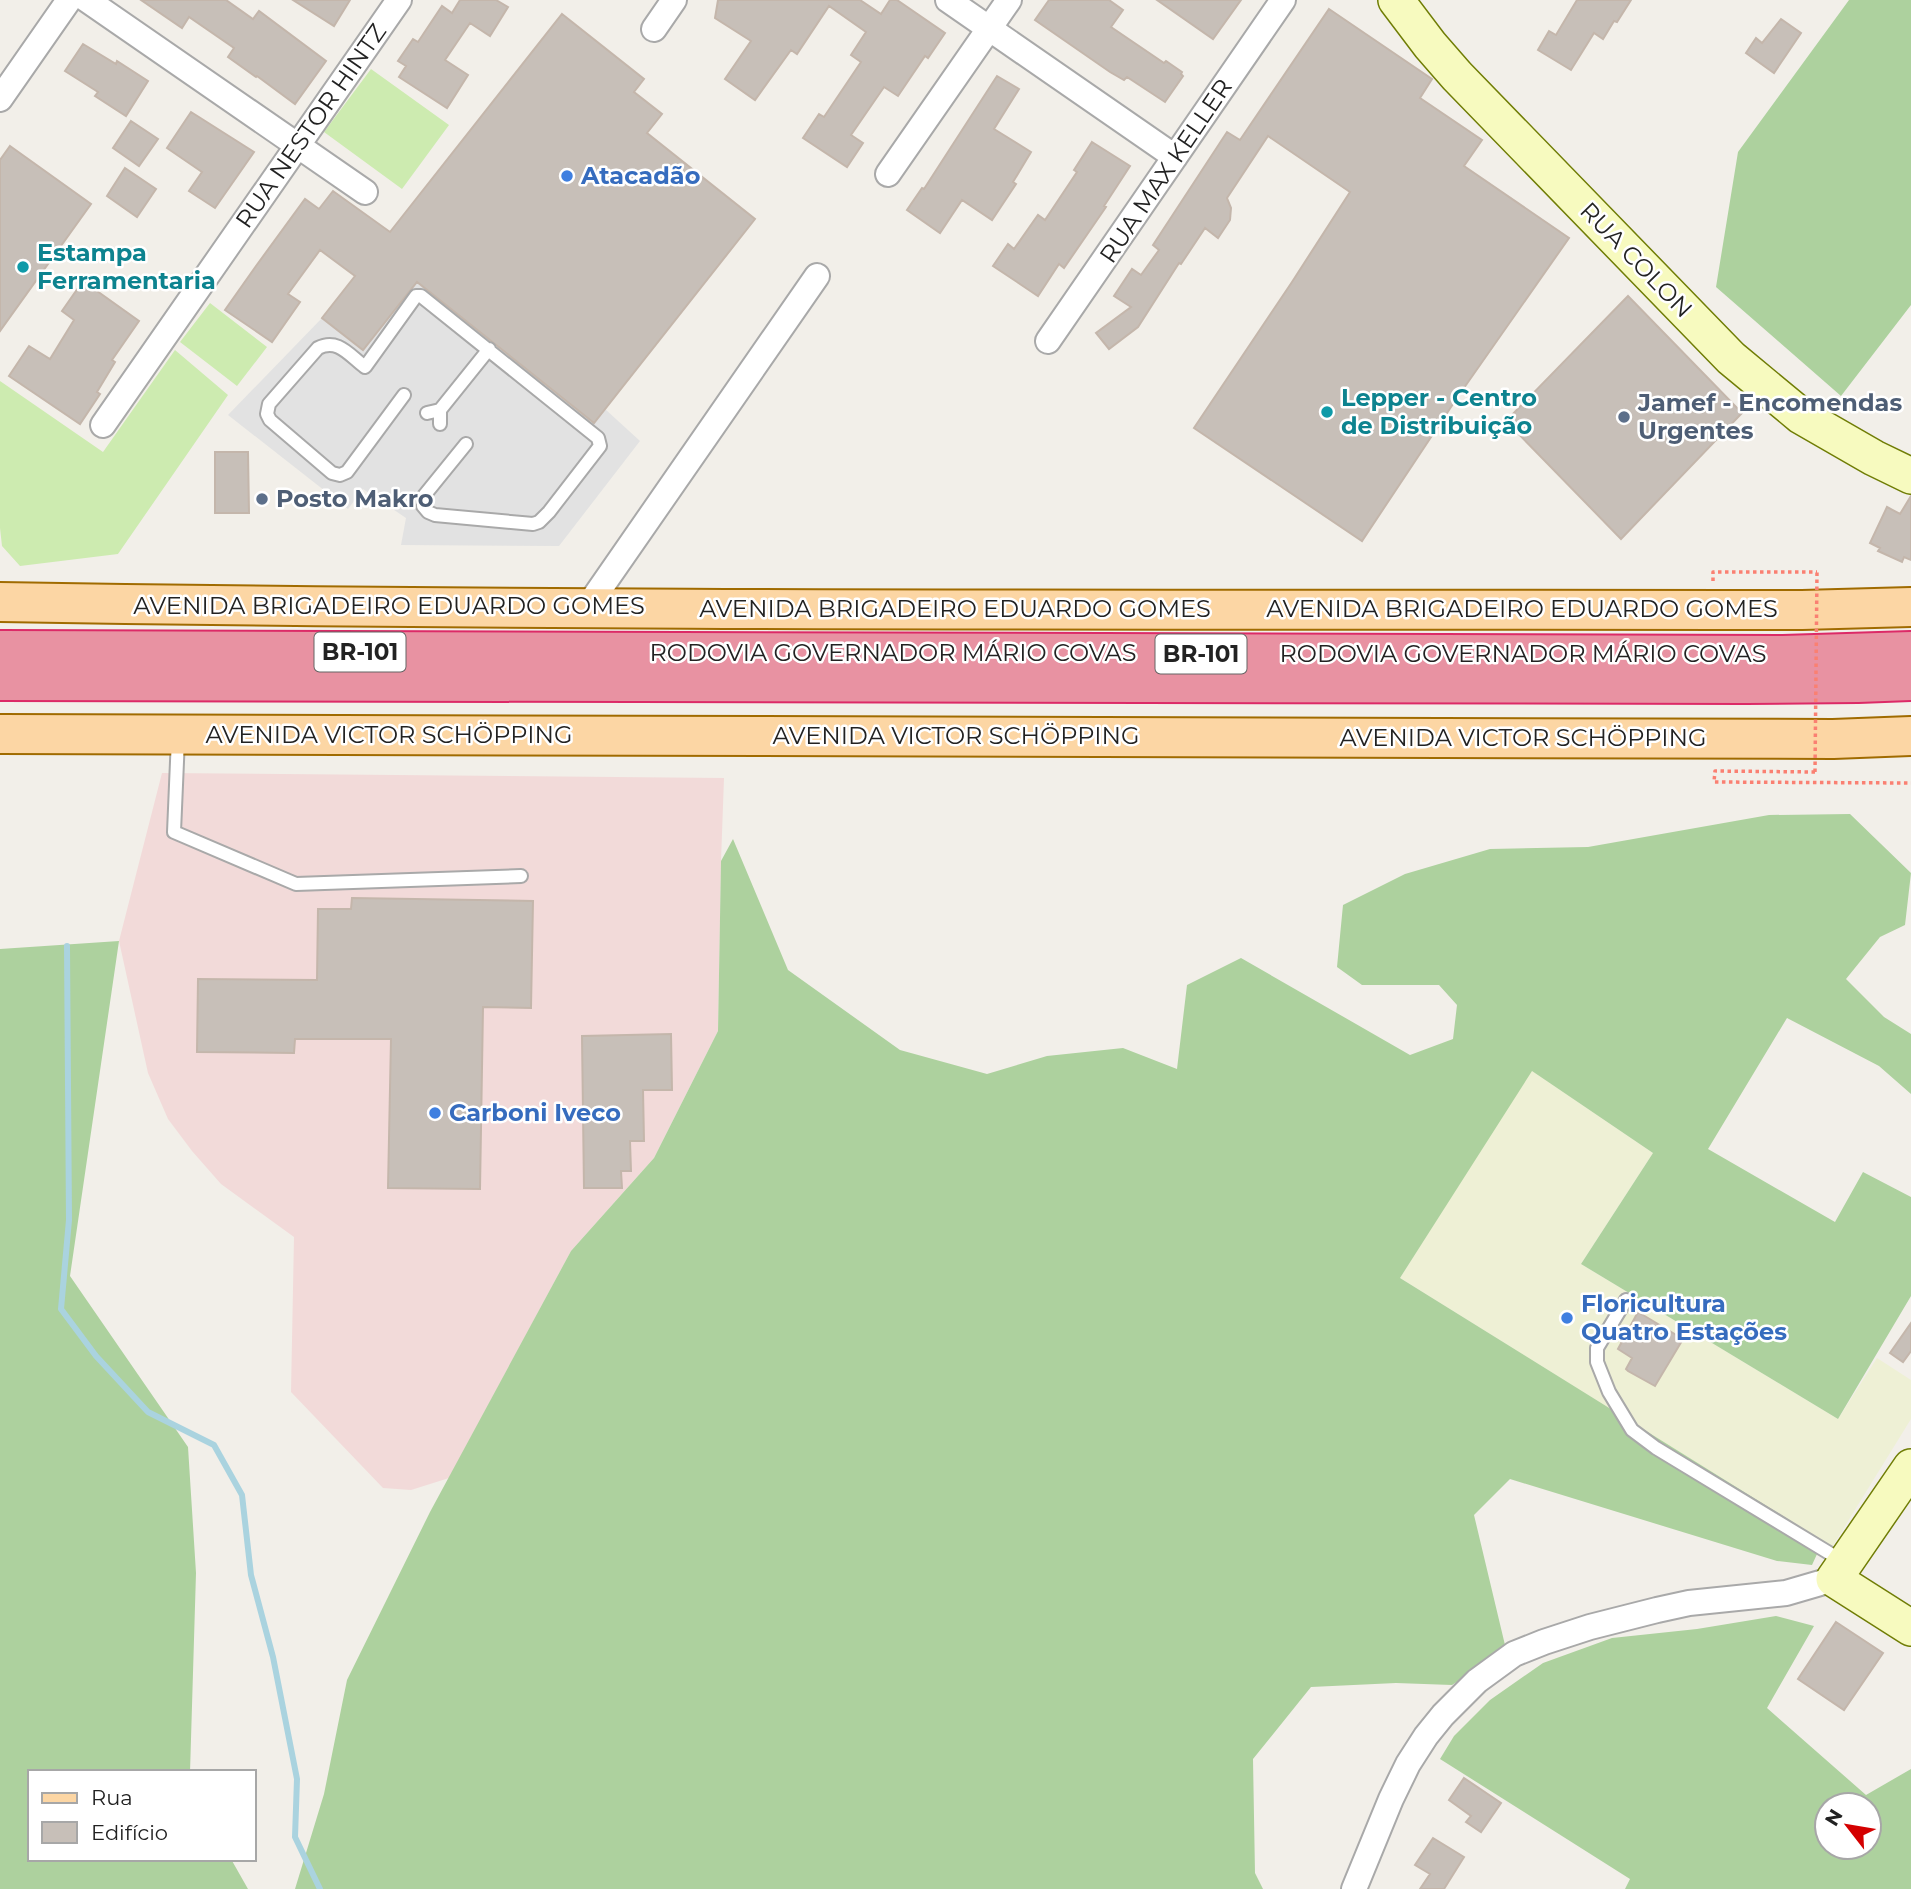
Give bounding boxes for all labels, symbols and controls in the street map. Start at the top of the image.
street label: RUA NESTOR HINTZ [229,18,392,233]
street label: RUA MAX KELLER [1093,73,1238,268]
place label: Atacadão [580,161,701,190]
marker: Atacadão [559,168,575,184]
street label: RUA COLON [1574,196,1699,323]
place label: Estampa Ferramentaria [37,238,216,295]
marker: Estampa Ferramentaria [15,259,31,275]
place label: Lepper - Centro de Distribuição [1341,383,1537,440]
place label: Jamef - Encomendas Urgentes [1637,388,1902,445]
marker: Lepper - Centro de Distribuição [1319,404,1335,420]
marker: Jamef - Encomendas Urgentes [1616,409,1632,425]
place label: Posto Makro [276,484,434,513]
marker: Posto Makro [254,491,270,507]
street label: AVENIDA BRIGADEIRO EDUARDO GOMES [133,591,645,620]
street label: AVENIDA BRIGADEIRO EDUARDO GOMES [699,594,1211,623]
street label: AVENIDA BRIGADEIRO EDUARDO GOMES [1266,594,1778,623]
road number: BR-101 [314,632,406,672]
road number: BR-101 [1156,634,1246,674]
street label: RODOVIA GOVERNADOR MÁRIO COVAS [649,638,1137,667]
street label: RODOVIA GOVERNADOR MÁRIO COVAS [1279,639,1767,668]
street label: AVENIDA VICTOR SCHÖPPING [206,720,572,749]
street label: AVENIDA VICTOR SCHÖPPING [773,721,1139,750]
street label: AVENIDA VICTOR SCHÖPPING [1340,723,1706,752]
place label: Carboni Iveco [449,1098,621,1127]
marker: Carboni Iveco [427,1105,443,1121]
place label: Floricultura Quatro Estações [1581,1289,1787,1346]
marker: Floricultura Quatro Estações [1559,1310,1575,1326]
legend [28,1770,256,1861]
text: Rua [91,1785,133,1810]
north arrow [1813,1791,1883,1861]
text: N [1820,1805,1848,1830]
text: Edifício [91,1820,168,1845]

